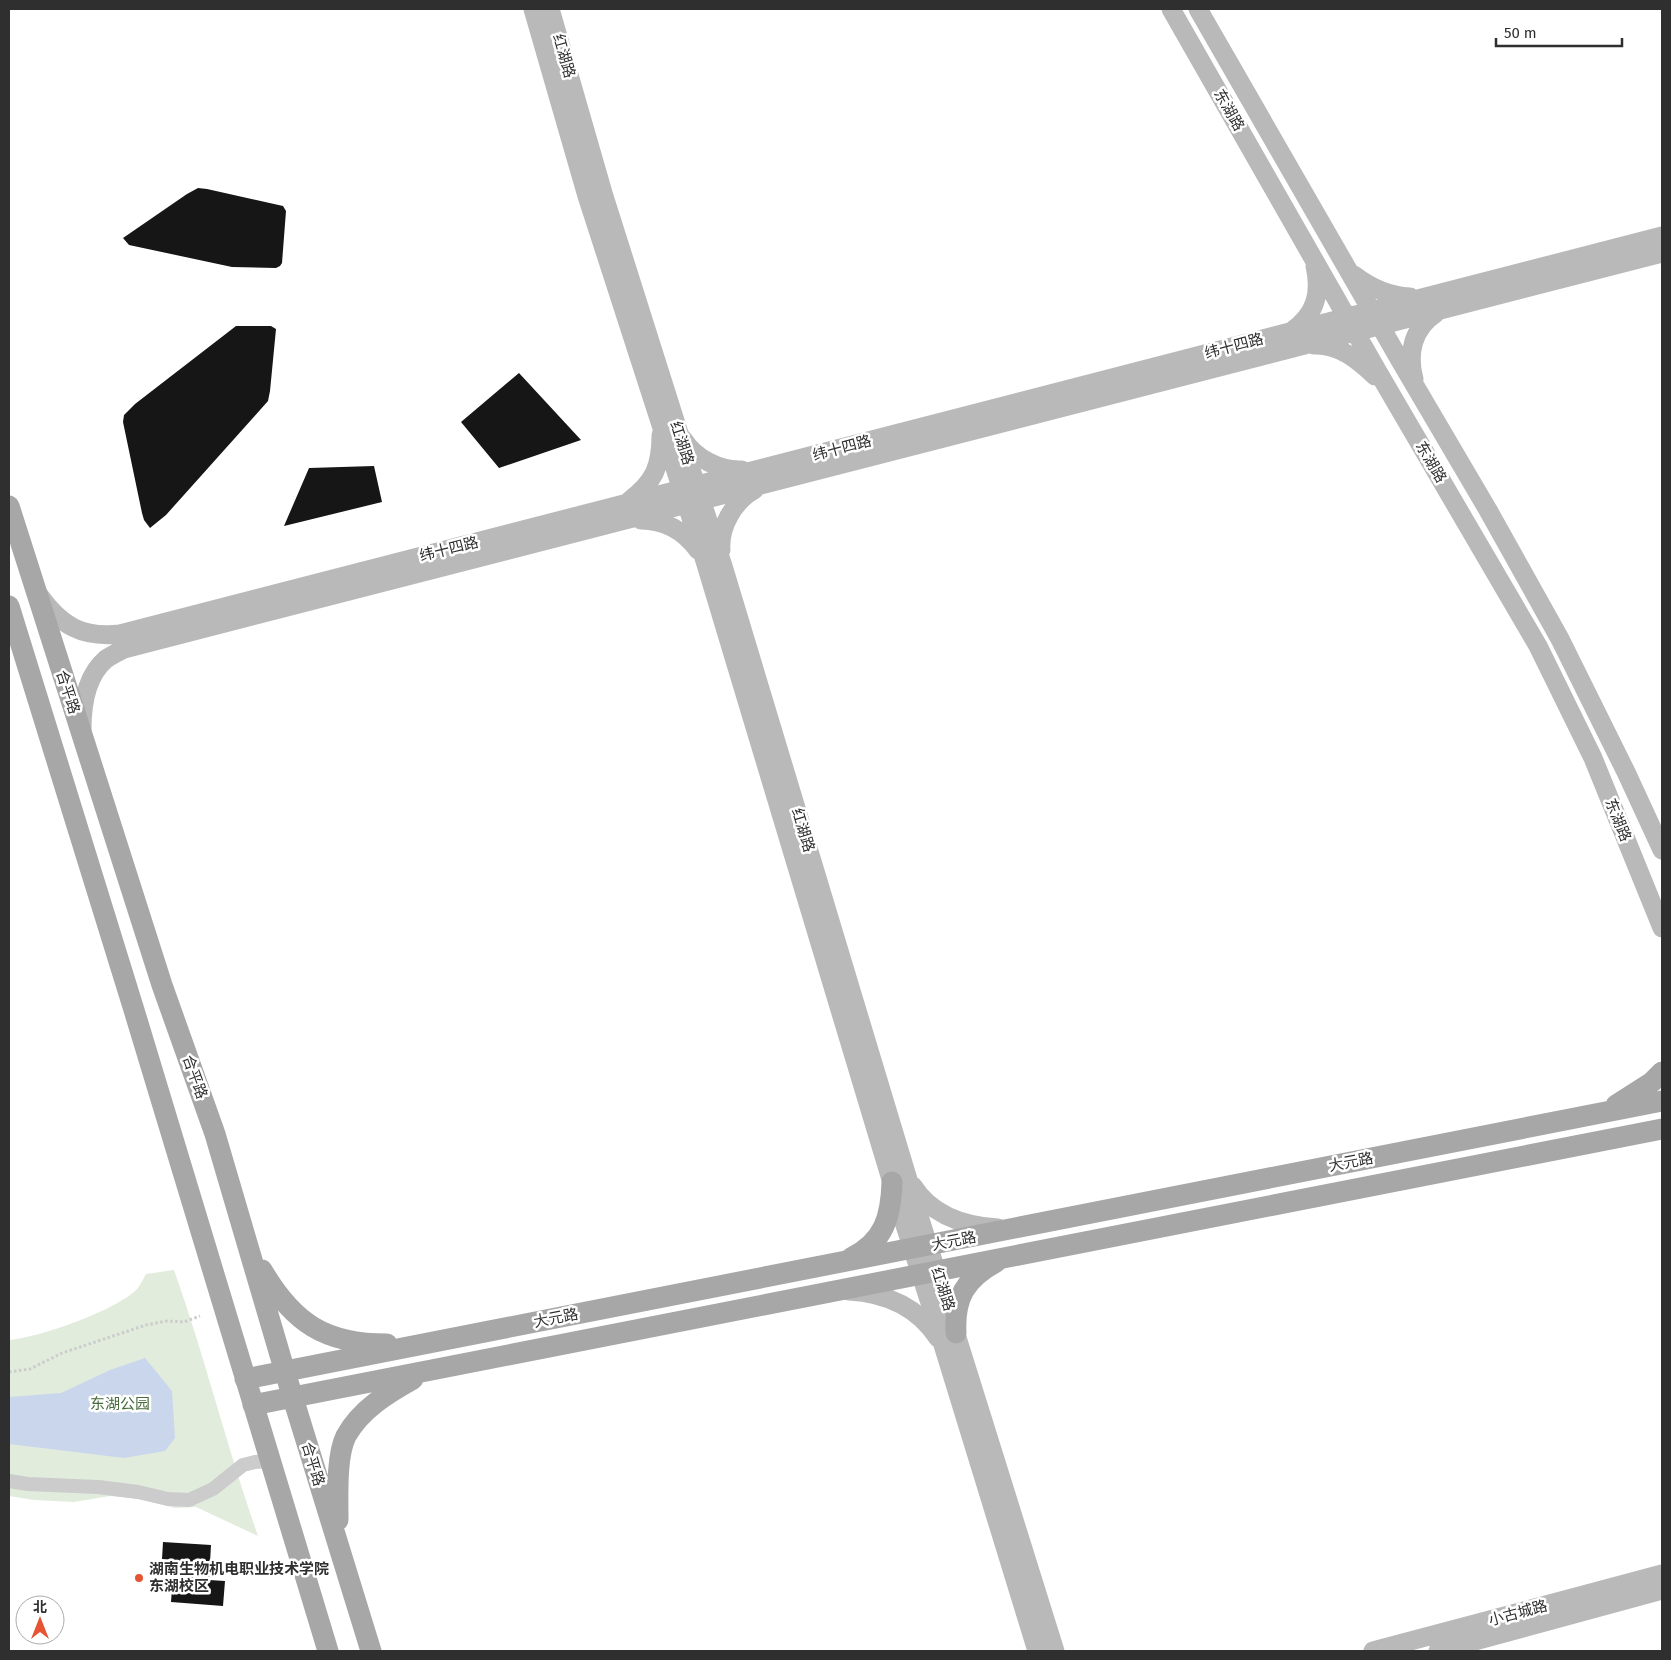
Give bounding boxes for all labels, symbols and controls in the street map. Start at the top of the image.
scale bar [1496,15,1622,47]
text: 50 m [1504,24,1537,42]
street label: 红湖路 [549,32,579,80]
street label: 东湖路 [1210,86,1248,134]
street label: 纬十四路 [1203,330,1265,362]
street label: 红湖路 [666,419,698,467]
street label: 纬十四路 [811,432,873,464]
street label: 东湖路 [1412,438,1450,486]
street label: 纬十四路 [418,533,480,565]
street label: 合平路 [52,668,84,716]
street label: 东湖路 [1601,796,1635,844]
street label: 红湖路 [788,806,818,854]
street label: 合平路 [179,1053,211,1101]
street label: 大元路 [1327,1149,1375,1175]
street label: 大元路 [930,1228,978,1254]
street label: 红湖路 [927,1265,959,1313]
street label: 大元路 [532,1305,580,1331]
park label: 东湖公园 [90,1395,150,1413]
street label: 合平路 [298,1440,328,1488]
place label: 湖南生物机电职业技术学院 东湖校区 [149,1560,329,1595]
marker: 湖南生物机电职业技术学院 东湖校区 [133,1572,145,1584]
north arrow [15,1595,65,1645]
street label: 小古城路 [1487,1597,1549,1629]
text: 北 [33,1599,47,1616]

